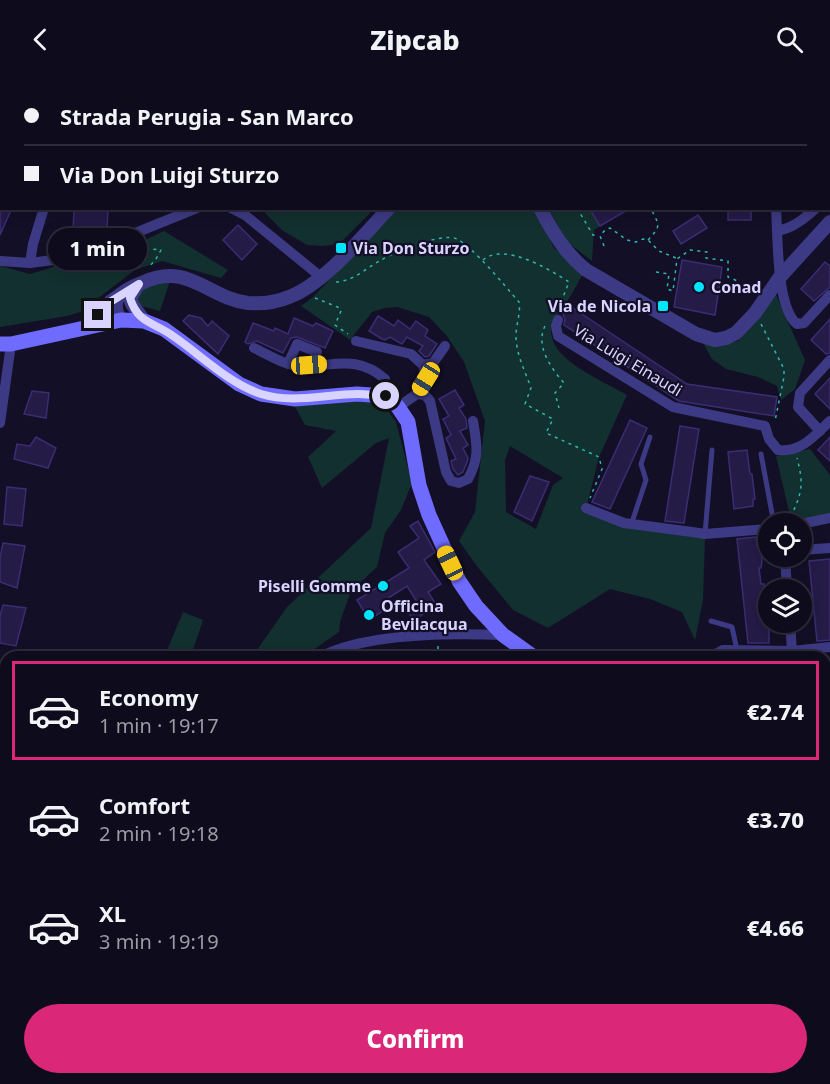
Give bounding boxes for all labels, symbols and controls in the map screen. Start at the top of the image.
text: Zipcab [370,21,460,58]
icon: back [24,23,57,56]
icon: search [773,23,806,56]
text: Strada Perugia - San Marco [60,101,354,131]
text: Via Don Luigi Sturzo [60,159,279,189]
callout: 1 min [48,228,148,270]
text: 1 min [70,235,125,262]
place label: Via Don Sturzo [353,237,469,259]
marker: Via Don Sturzo [334,241,348,255]
place label: Conad [711,276,761,298]
marker: Conad [692,280,706,294]
place label: Via de Nicola [548,295,651,317]
marker: Via de Nicola [656,299,670,313]
route end [84,301,111,328]
street label: Via Luigi Einaudi [570,319,686,401]
car [290,355,328,375]
car [409,359,443,399]
route start [372,382,399,409]
map controls [758,513,812,633]
button: locate [758,513,812,567]
car [434,543,466,583]
place label: Piselli Gomme [258,575,371,597]
marker: Piselli Gomme [376,579,390,593]
button: layers [758,579,812,633]
place label: Officina Bevilacqua [381,595,468,635]
marker: Officina Bevilacqua [362,608,376,622]
text: Economy [99,682,198,712]
icon: car [27,684,81,738]
text: €2.74 [747,696,804,726]
text: 1 min · 19:17 [99,712,219,739]
text: Comfort [99,790,190,820]
icon: car [27,792,81,846]
text: €3.70 [747,804,804,834]
text: 2 min · 19:18 [99,820,219,847]
text: XL [99,898,126,928]
icon: car [27,900,81,954]
text: €4.66 [747,912,804,942]
text: 3 min · 19:19 [99,928,219,955]
button: Confirm [24,1004,807,1073]

